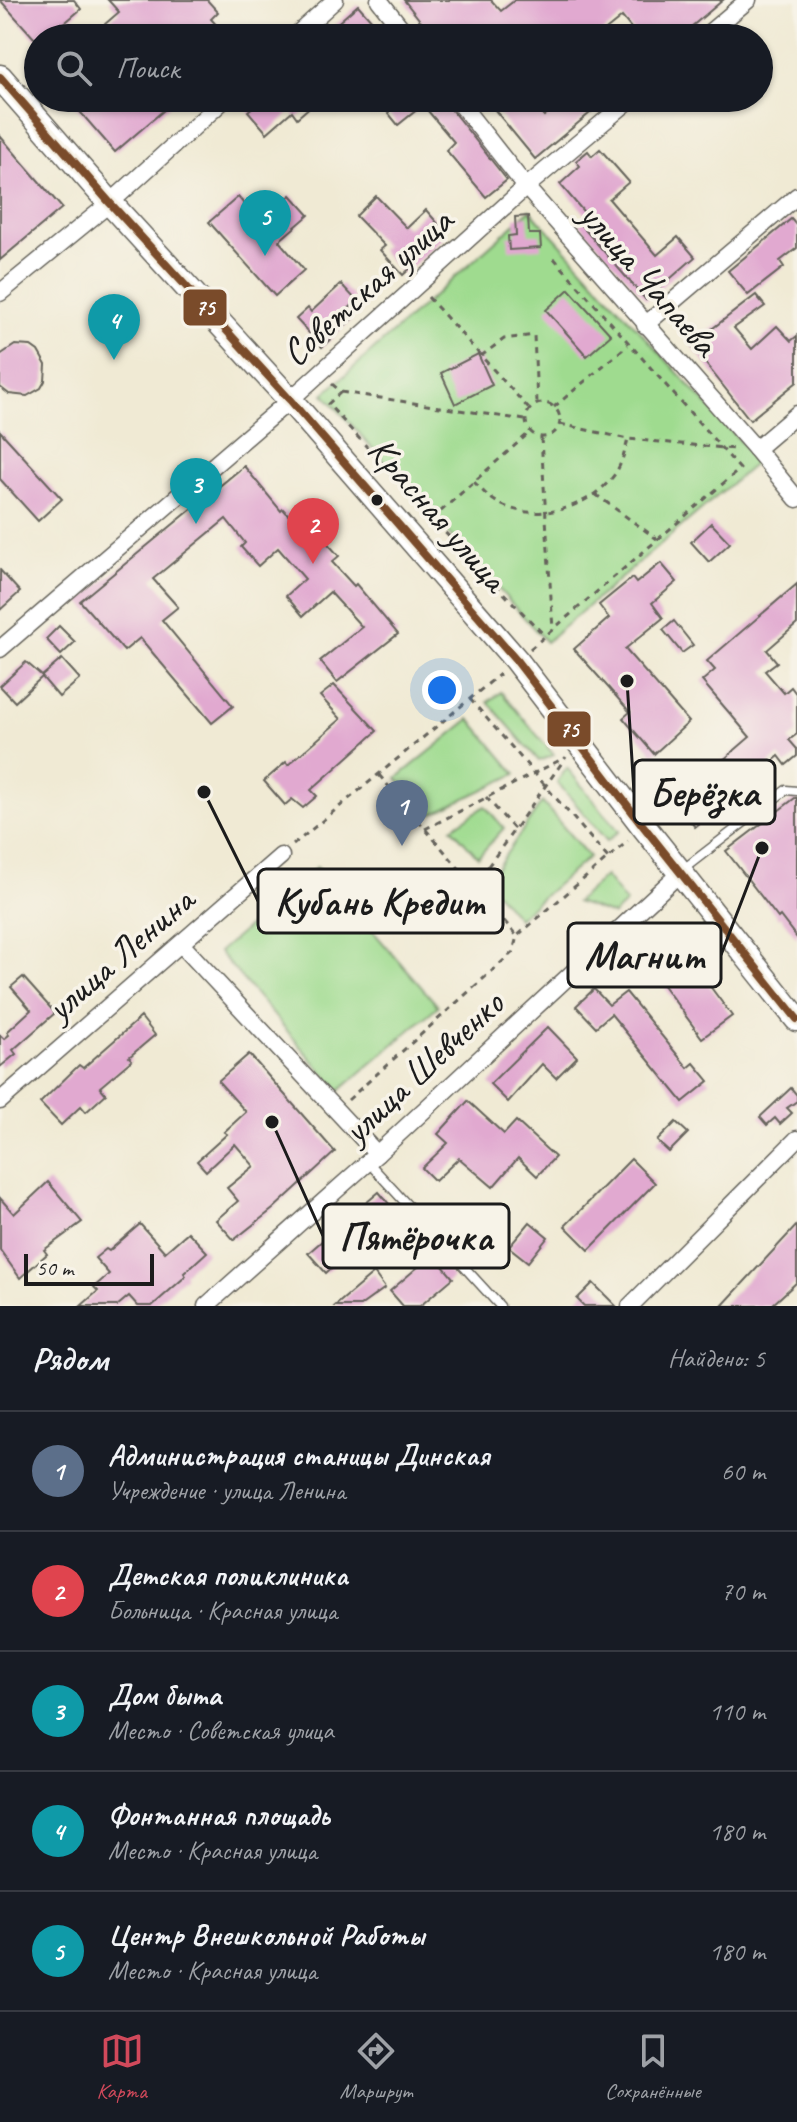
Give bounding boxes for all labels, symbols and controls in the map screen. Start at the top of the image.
search box [24,24,773,112]
icon: search [52,46,96,90]
text: Поиск [116,49,179,87]
pin: 5 [239,190,291,256]
street label: улица Чапаева [568,191,730,367]
street label: Советская улица [272,196,464,376]
line badge: 75 [182,288,228,327]
pin: 4 [88,294,140,360]
text: 75 [195,294,217,322]
street label: Красная улица [358,427,520,604]
pin: 3 [170,458,222,524]
unlabelled marker [369,492,385,508]
pin: 2 [287,498,339,564]
your location [422,670,462,710]
line badge: 75 [546,710,592,748]
text: 75 [559,716,581,744]
callout: Берёзка [634,760,775,824]
text: Берёзка [649,768,762,819]
pin: 1 [376,780,428,846]
callout: Кубань Кредит [258,869,503,933]
street label: улица Ленина [35,875,206,1032]
text: Кубань Кредит [275,877,486,927]
callout: Магнит [568,923,721,987]
text: Магнит [585,931,706,981]
street label: улица Шевченко [331,979,514,1155]
callout: Пятёрочка [323,1204,509,1268]
text: Пятёрочка [339,1212,495,1262]
scale bar [24,1250,154,1286]
text: 50 m [36,1254,73,1282]
text: Рядом [32,1337,108,1380]
text: Найдено: 5 [668,1342,765,1375]
text: Администрация станицы Динская [108,1436,490,1474]
text: 1 [52,1455,64,1488]
text: 60 m [721,1455,765,1488]
text: Учреждение · улица Ленина [108,1474,345,1507]
text: Детская поликлиника [108,1556,348,1594]
text: 2 [52,1575,64,1608]
text: 70 m [721,1575,765,1608]
text: Больница · Красная улица [108,1594,337,1627]
text: Дом быта [108,1676,221,1714]
text: 3 [52,1695,64,1728]
text: 110 m [709,1695,765,1728]
text: Место · Советская улица [108,1714,334,1747]
text: Фонтанная площадь [108,1796,330,1834]
text: 4 [52,1815,64,1848]
text: 180 m [709,1815,765,1848]
text: Место · Красная улица [108,1834,317,1867]
text: Центр Внешкольной Работы [108,1916,424,1954]
text: 5 [52,1935,64,1968]
text: 180 m [709,1935,765,1968]
text: Место · Красная улица [108,1954,317,1987]
tab: Карта [96,2029,147,2105]
tab: Маршрут [340,2029,412,2105]
tab: Сохранённые [605,2029,701,2105]

